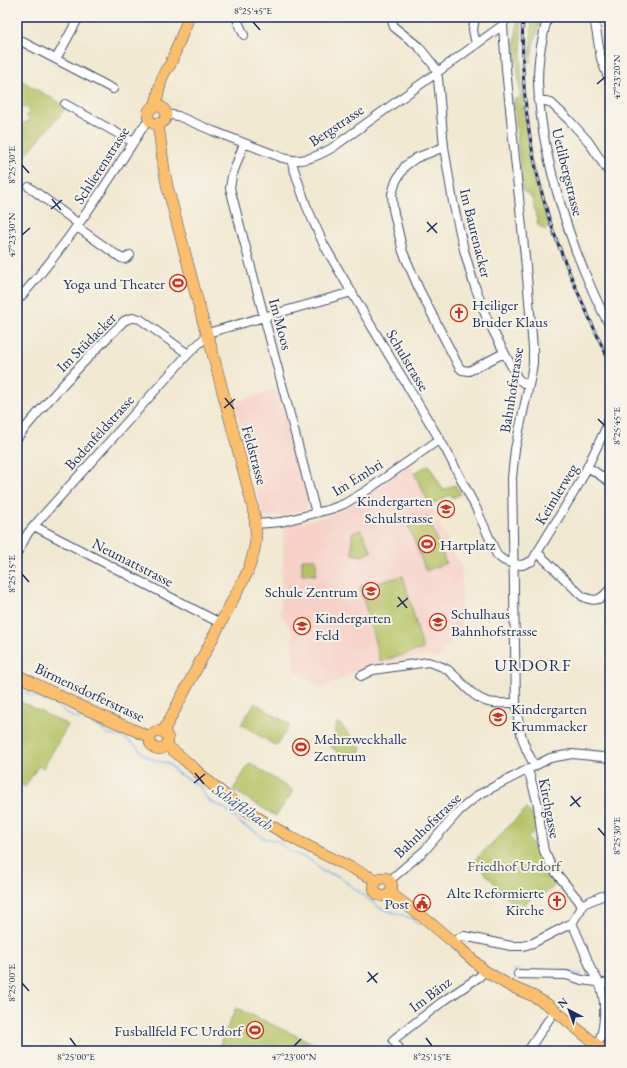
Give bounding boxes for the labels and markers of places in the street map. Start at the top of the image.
sports icon: Yoga und Theater [168,273,188,293]
place label: Yoga und Theater [63,274,165,293]
place label: Heiliger Bruder Klaus [472,295,548,331]
church icon: Heiliger Bruder Klaus [449,303,469,323]
place label: Kindergarten Schulstrasse [357,491,433,527]
school or university icon: Kindergarten Schulstrasse [436,499,456,519]
sports icon: Hartplatz [417,534,437,554]
place label: Hartplatz [440,535,496,554]
school or university icon: Schule Zentrum [361,581,381,601]
place label: Schule Zentrum [265,582,358,601]
place label: Schulhaus Bahnhofstrasse [451,604,538,640]
place label: Kindergarten Feld [315,608,391,644]
school or university icon: Schulhaus Bahnhofstrasse [428,612,448,632]
school or university icon: Kindergarten Feld [292,616,312,636]
place label: Kindergarten Krummacker [511,699,587,735]
school or university icon: Kindergarten Krummacker [488,707,508,727]
place label: Mehrzweckhalle Zentrum [314,729,407,765]
sports icon: Mehrzweckhalle Zentrum [291,737,311,757]
place label: Alte Reformierte Kirche [445,883,544,919]
church icon: Alte Reformierte Kirche [547,891,567,911]
public building icon: Post [412,893,432,913]
place label: Post [384,894,409,913]
sports icon: Fusballfeld FC Urdorf [245,1020,265,1040]
place label: Fusballfeld FC Urdorf [114,1021,244,1040]

